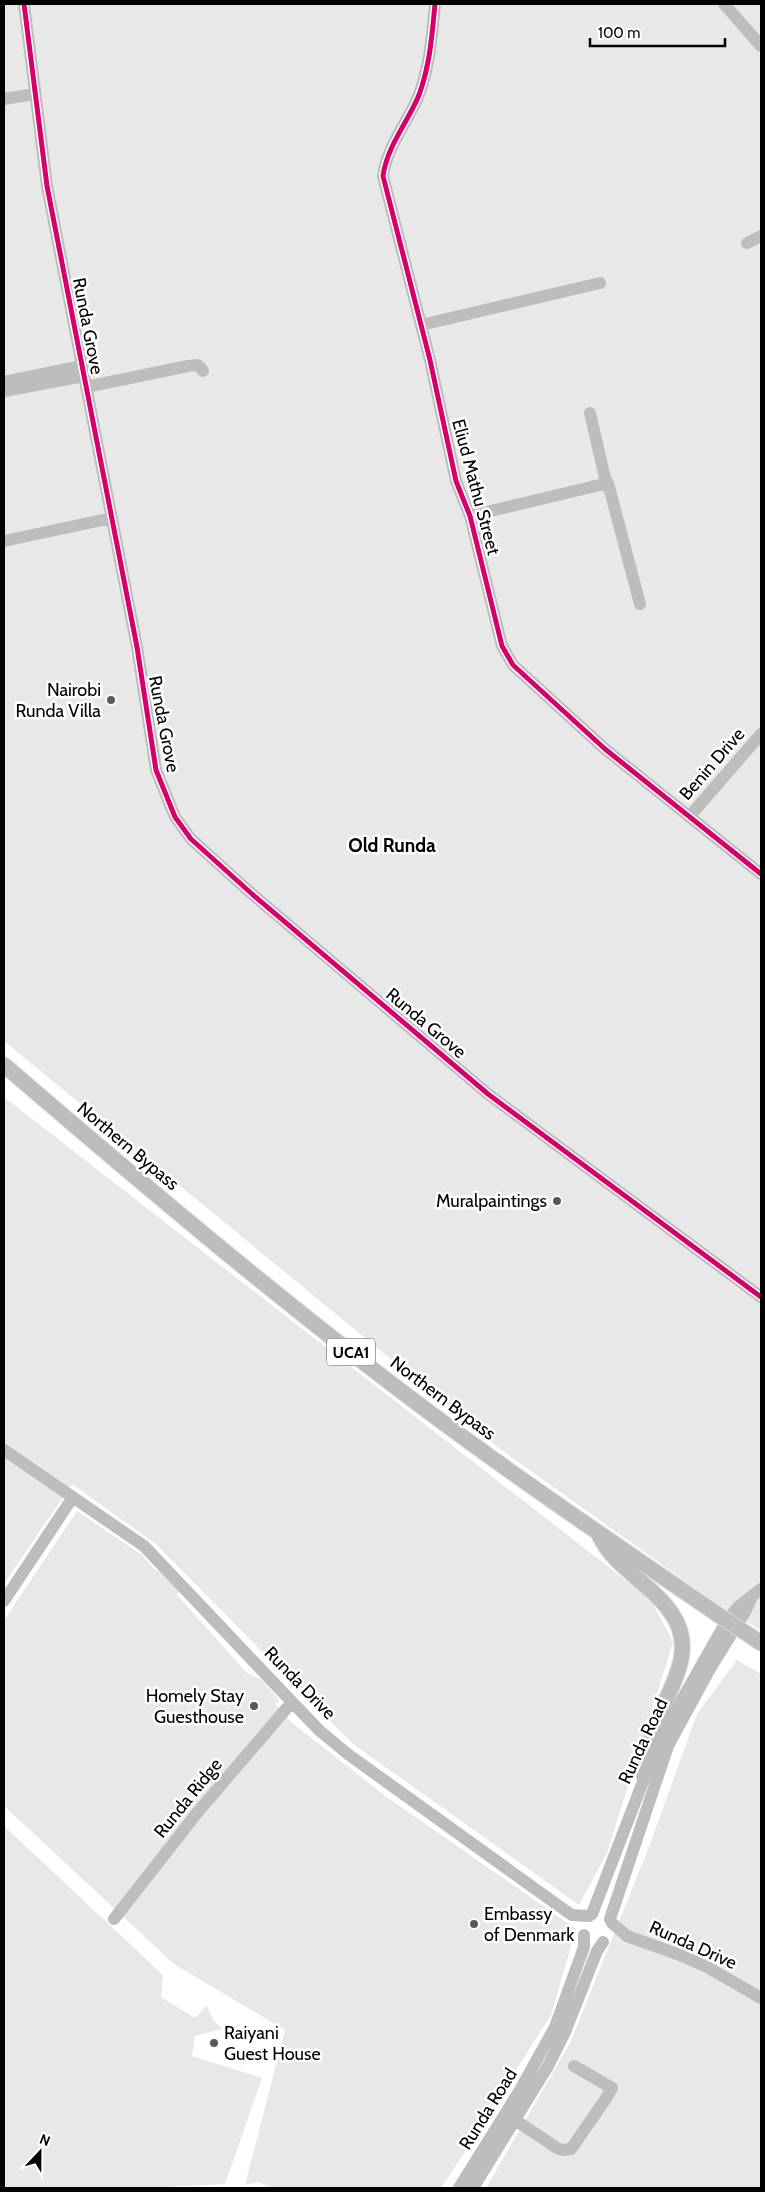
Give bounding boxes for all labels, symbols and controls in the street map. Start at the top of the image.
scale bar [590,15,725,47]
text: 100 m [598,24,640,42]
street label: Runda Grove [68,276,108,376]
street label: Eliud Mathu Street [447,417,505,557]
street label: Runda Grove [144,674,184,774]
place label: Nairobi Runda Villa [15,679,101,722]
marker: Nairobi Runda Villa [105,694,117,706]
street label: Benin Drive [675,723,749,805]
district label: Old Runda [348,834,436,857]
street label: Runda Grove [381,983,471,1063]
street label: Northern Bypass [73,1097,183,1195]
place label: Muralpaintings [436,1190,547,1212]
marker: Muralpaintings [551,1195,563,1207]
road number: UCA1 [327,1338,375,1365]
street label: Northern Bypass [386,1351,500,1445]
street label: Runda Drive [260,1642,340,1724]
place label: Homely Stay Guesthouse [146,1685,244,1728]
street label: Runda Road [614,1695,672,1787]
marker: Homely Stay Guesthouse [248,1700,260,1712]
street label: Runda Ridge [149,1754,227,1842]
place label: Embassy of Denmark [484,1903,575,1946]
street label: Runda Drive [646,1916,740,1974]
marker: Embassy of Denmark [468,1918,480,1930]
place label: Raiyani Guest House [224,2022,321,2065]
marker: Raiyani Guest House [208,2037,220,2049]
street label: Runda Road [454,2064,522,2154]
north arrow [15,2127,65,2177]
text: N [37,2130,53,2150]

